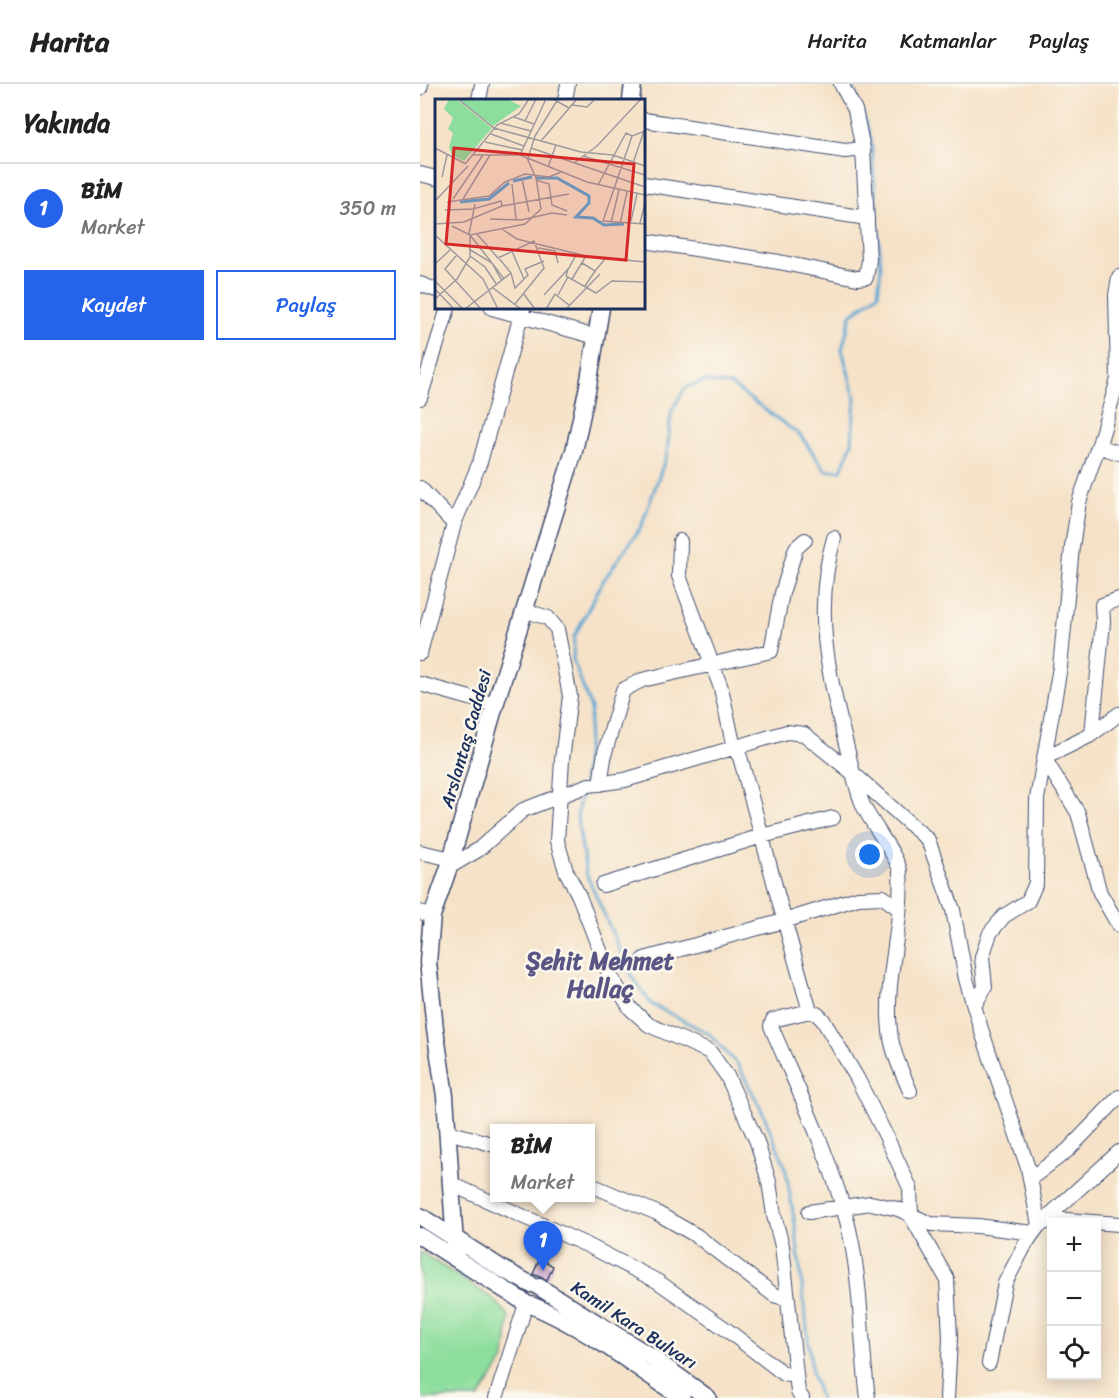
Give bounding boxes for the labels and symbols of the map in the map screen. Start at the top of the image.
inset map [435,99,645,309]
street label: Arslantaş Caddesi [431,665,501,813]
your location [855,840,884,869]
district label: Şehit Mehmet Hallaç [525,940,675,1010]
pin: 1 [524,1222,562,1271]
street label: Kamil Kara Bulvarı [564,1272,704,1378]

